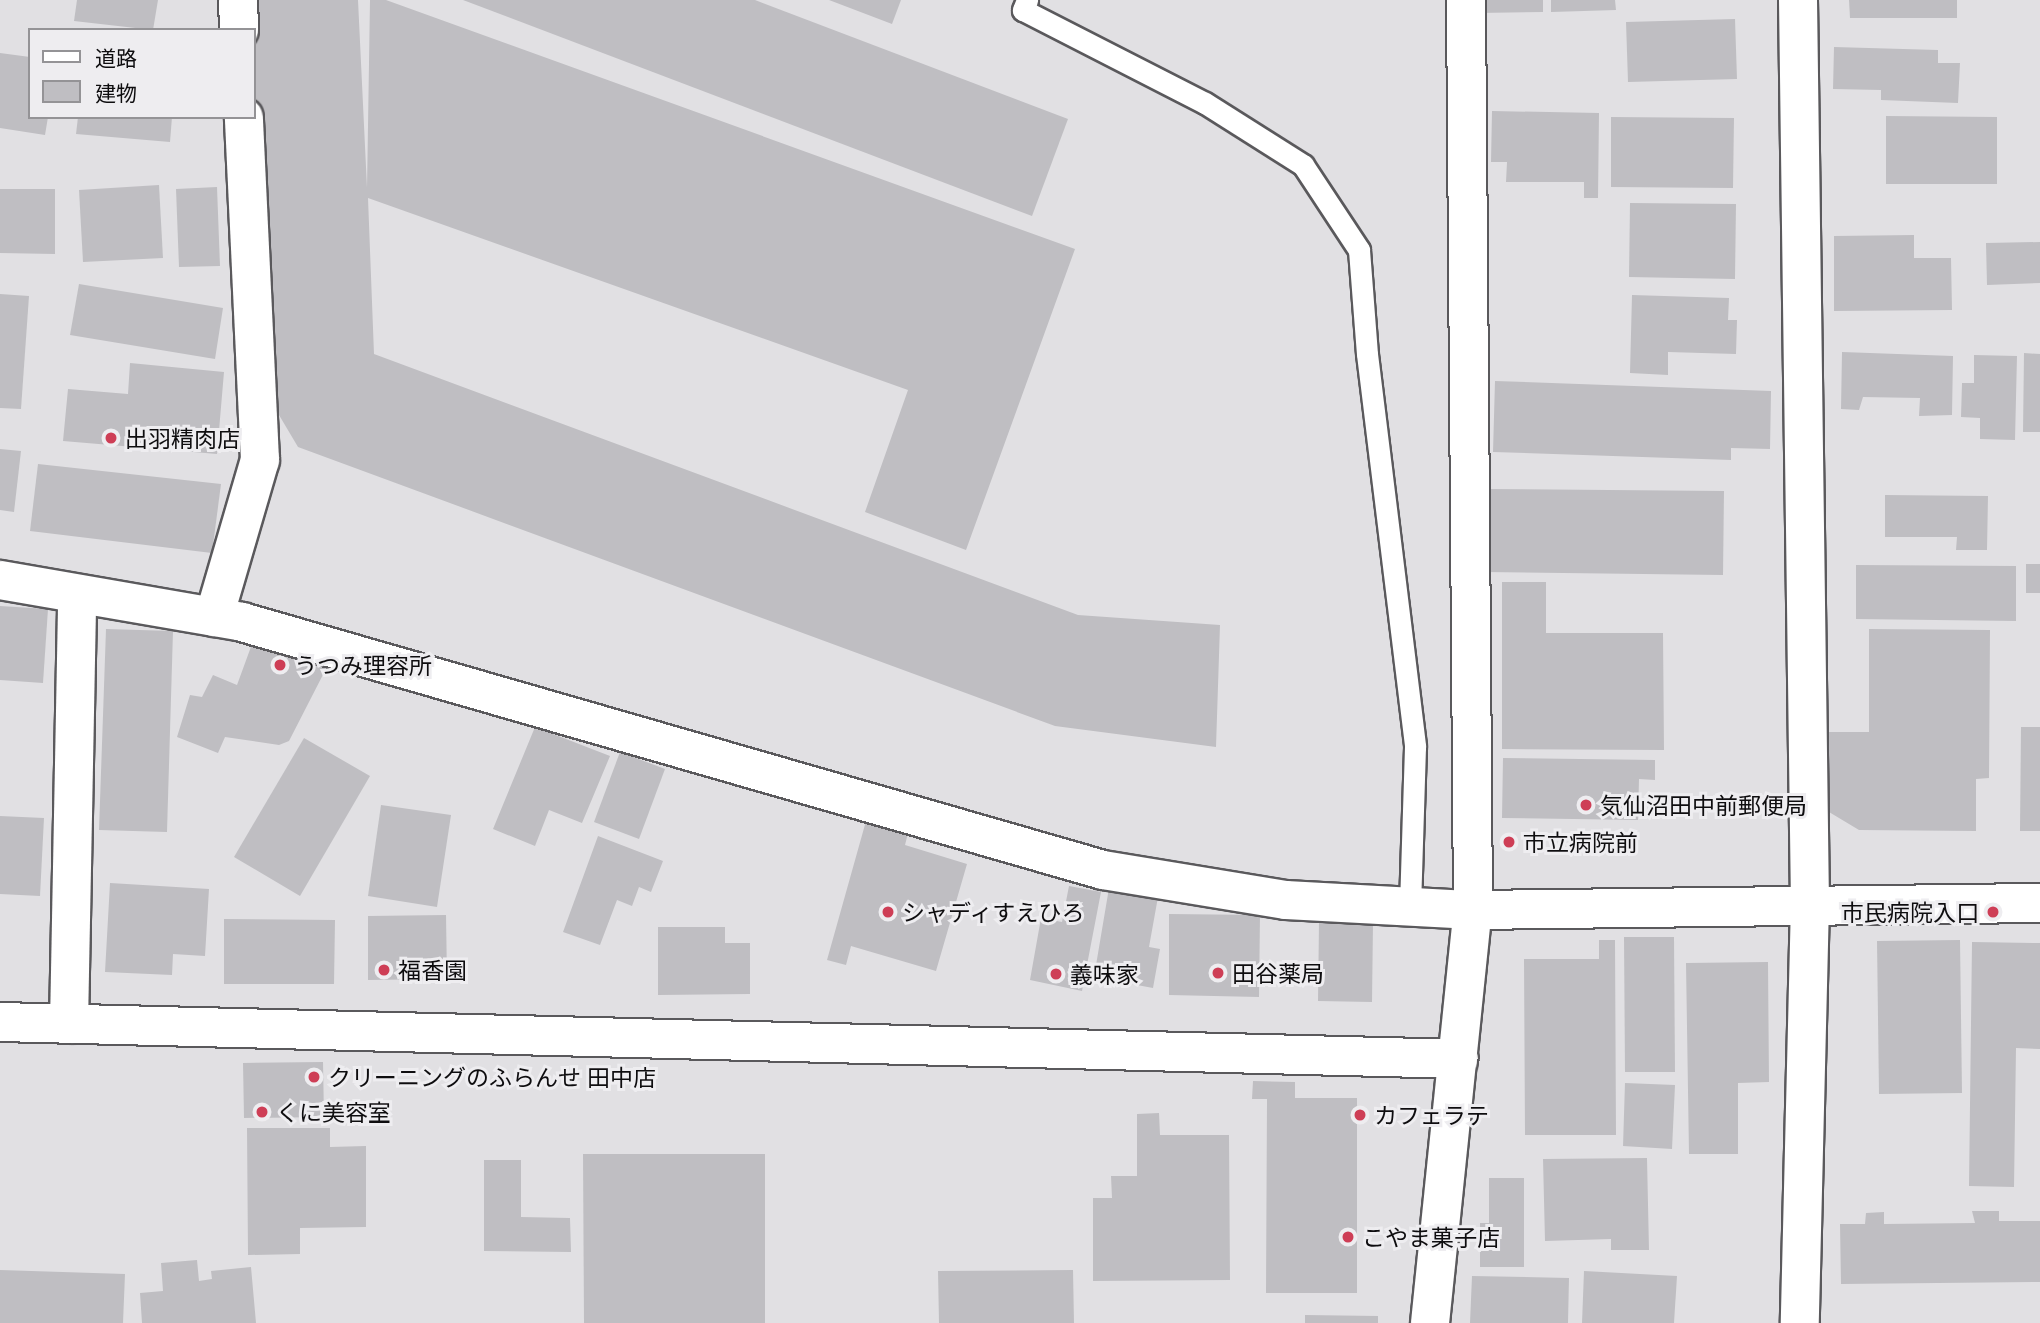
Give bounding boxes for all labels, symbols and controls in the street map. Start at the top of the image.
legend [28,28,256,119]
text: 道路 [95,45,137,70]
text: 建物 [95,80,137,105]
place label: 出羽精肉店 [125,424,240,452]
marker: 出羽精肉店 [103,430,119,446]
place label: うつみ理容所 [294,651,432,679]
marker: うつみ理容所 [272,657,288,673]
place label: 気仙沼田中前郵便局 [1600,791,1807,819]
marker: 気仙沼田中前郵便局 [1578,797,1594,813]
place label: 市立病院前 [1523,828,1638,856]
marker: 市立病院前 [1501,834,1517,850]
place label: シャディすえひろ [902,898,1086,926]
place label: 市民病院入口 [1841,898,1979,926]
marker: シャディすえひろ [880,904,896,920]
marker: 市民病院入口 [1985,904,2001,920]
place label: 福香園 [398,956,467,984]
place label: 田谷薬局 [1232,959,1324,987]
place label: 義味家 [1070,960,1139,988]
marker: 福香園 [376,962,392,978]
marker: 田谷薬局 [1210,965,1226,981]
marker: 義味家 [1048,966,1064,982]
place label: クリーニングのふらんせ 田中店 [328,1063,656,1091]
marker: クリーニングのふらんせ 田中店 [306,1069,322,1085]
place label: くに美容室 [276,1098,391,1126]
place label: カフェラテ [1374,1101,1489,1129]
marker: くに美容室 [254,1104,270,1120]
marker: カフェラテ [1352,1107,1368,1123]
place label: こやま菓子店 [1362,1223,1500,1251]
marker: こやま菓子店 [1340,1229,1356,1245]

